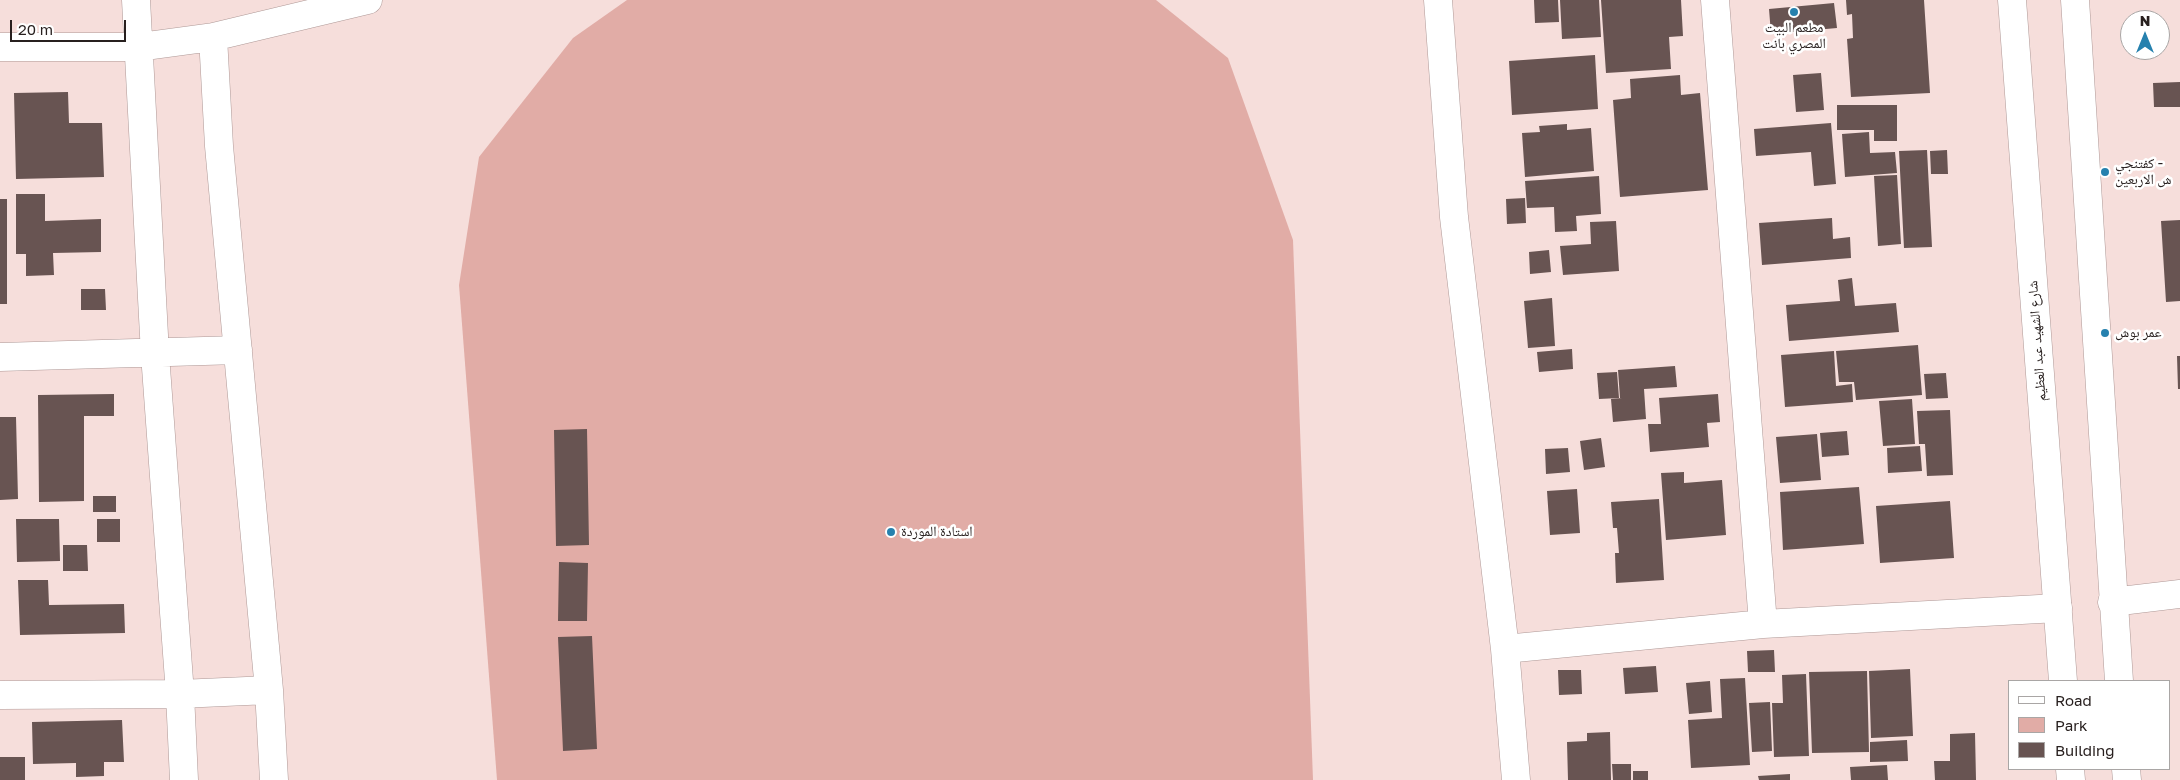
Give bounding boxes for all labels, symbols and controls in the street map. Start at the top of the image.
marker: مطعم البيت المصري بانت [1788,6,1800,18]
scale bar [12,10,129,42]
north arrow [2120,10,2170,60]
text: N [2140,12,2150,29]
text: 20 m [18,20,53,38]
place label: مطعم البيت المصري بانت [1762,20,1826,52]
place label: كفتنجي - ش الاربعين [2115,156,2172,188]
marker: كفتنجي - ش الاربعين [2099,166,2111,178]
street label: شارع الشهيد عبد العظيم [2024,280,2050,402]
place label: عمر بوش [2115,325,2162,341]
marker: عمر بوش [2099,327,2111,339]
place label: استادة الموردة [901,524,973,540]
marker: استادة الموردة [885,526,897,538]
legend [2008,680,2170,770]
text: Road [2055,691,2092,709]
text: Park [2055,716,2087,734]
text: Building [2055,741,2115,759]

